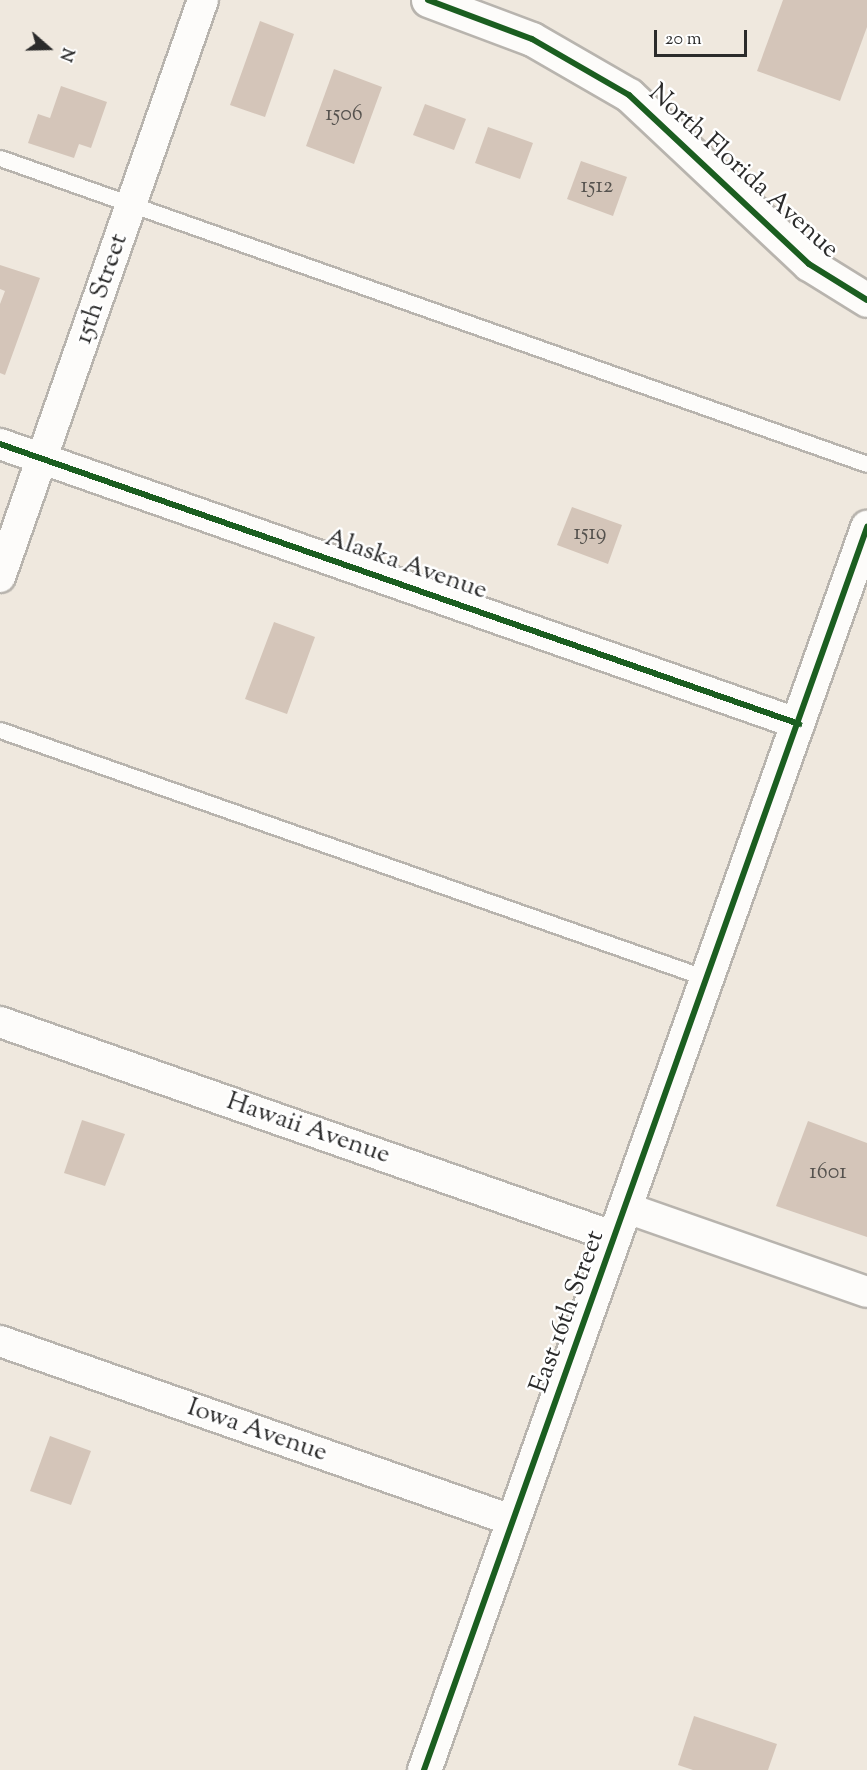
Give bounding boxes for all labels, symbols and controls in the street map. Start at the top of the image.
north arrow [18,18,78,78]
scale bar [657,18,750,56]
text: 20 m [665,27,702,53]
text: N [52,44,78,64]
street label: North Florida Avenue [641,78,845,266]
house number: 1506 [325,103,363,129]
house number: 1512 [581,175,613,201]
street label: 15th Street [69,230,135,348]
house number: 1519 [574,522,606,548]
street label: Alaska Avenue [321,523,491,607]
street label: Hawaii Avenue [222,1086,394,1172]
house number: 1601 [809,1161,847,1187]
street label: East 16th Street [524,1226,612,1398]
street label: Iowa Avenue [183,1393,331,1469]

